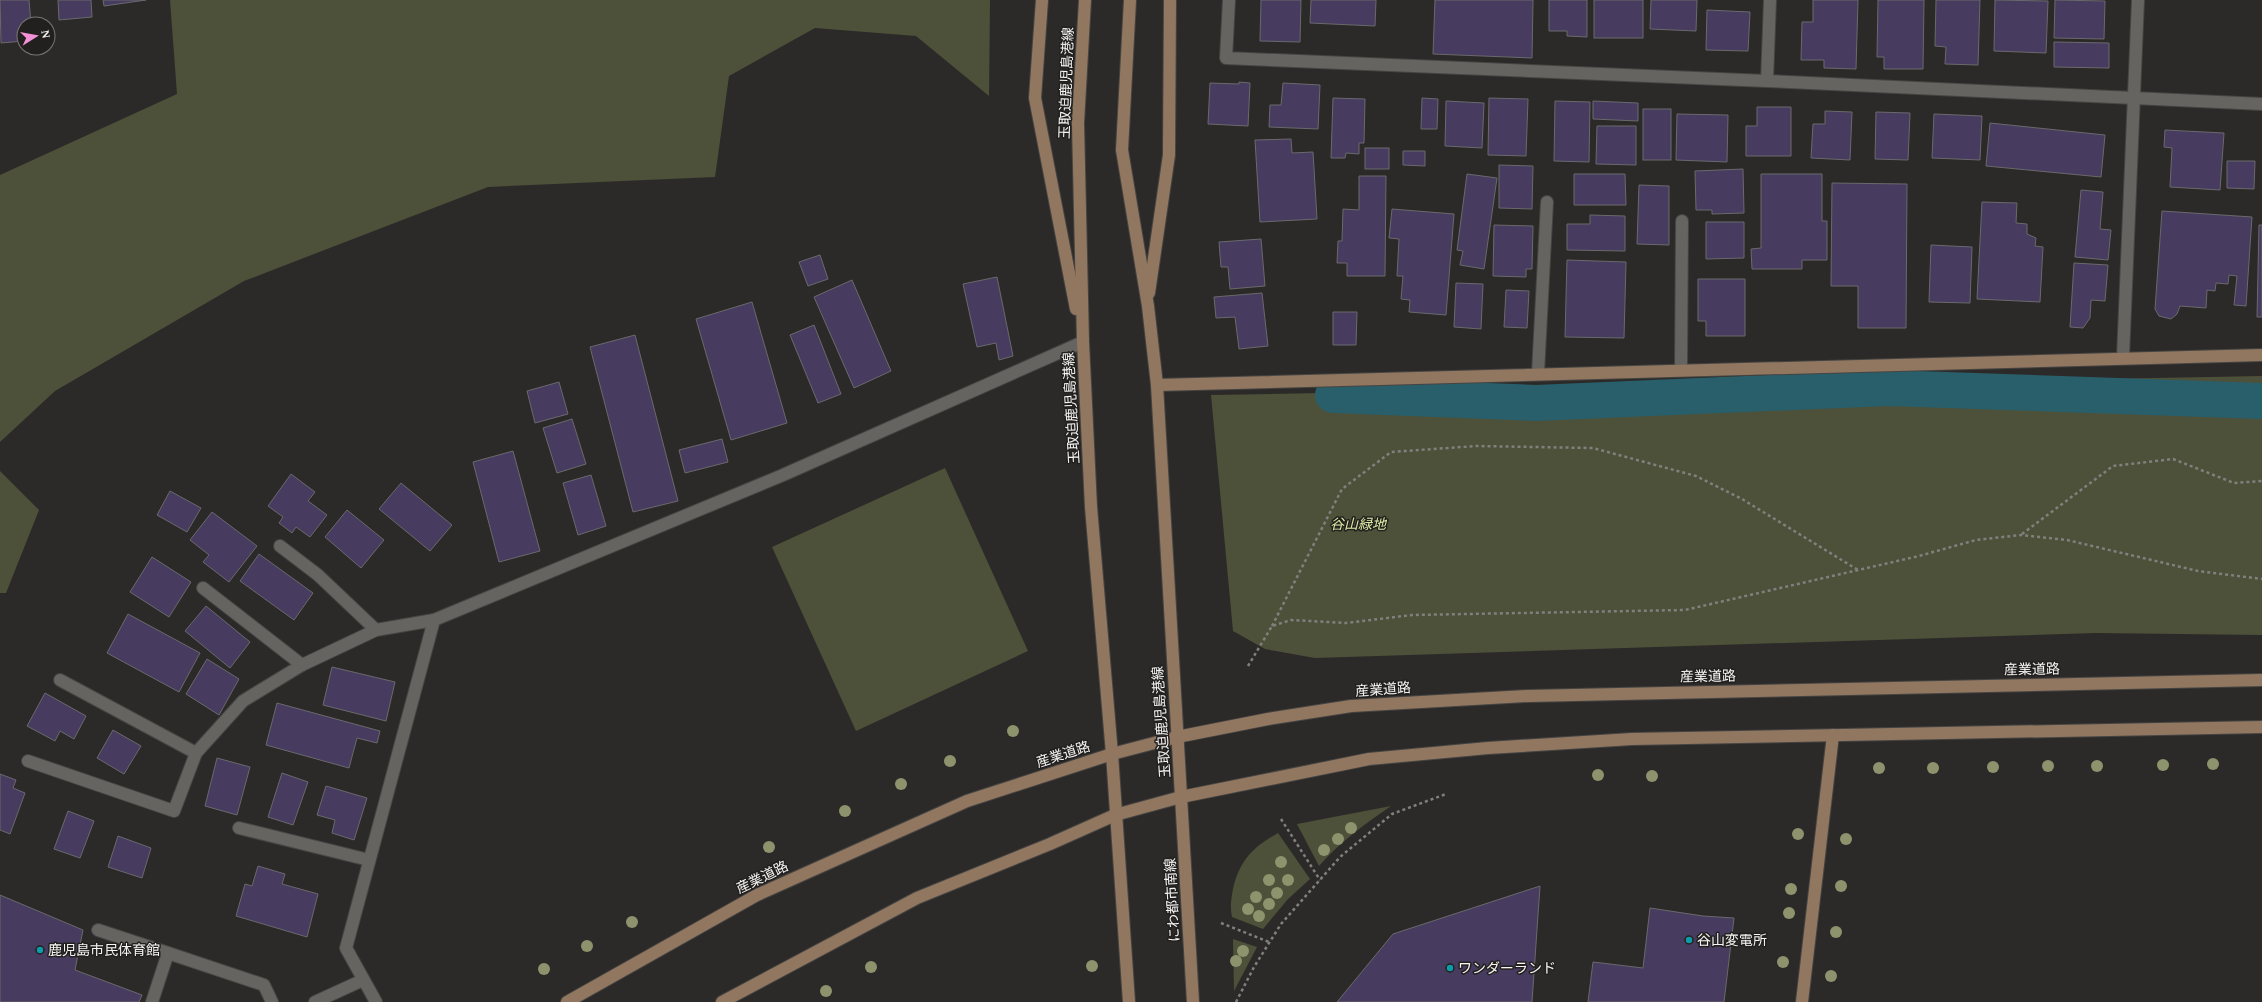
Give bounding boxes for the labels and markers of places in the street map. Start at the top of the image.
place label: 谷山変電所 [1697,933,1767,948]
marker: 谷山変電所 [1684,935,1694,945]
place label: 鹿児島市民体育館 [48,943,160,958]
marker: 鹿児島市民体育館 [35,945,45,955]
place label: ワンダーランド [1458,961,1556,976]
marker: ワンダーランド [1445,963,1455,973]

